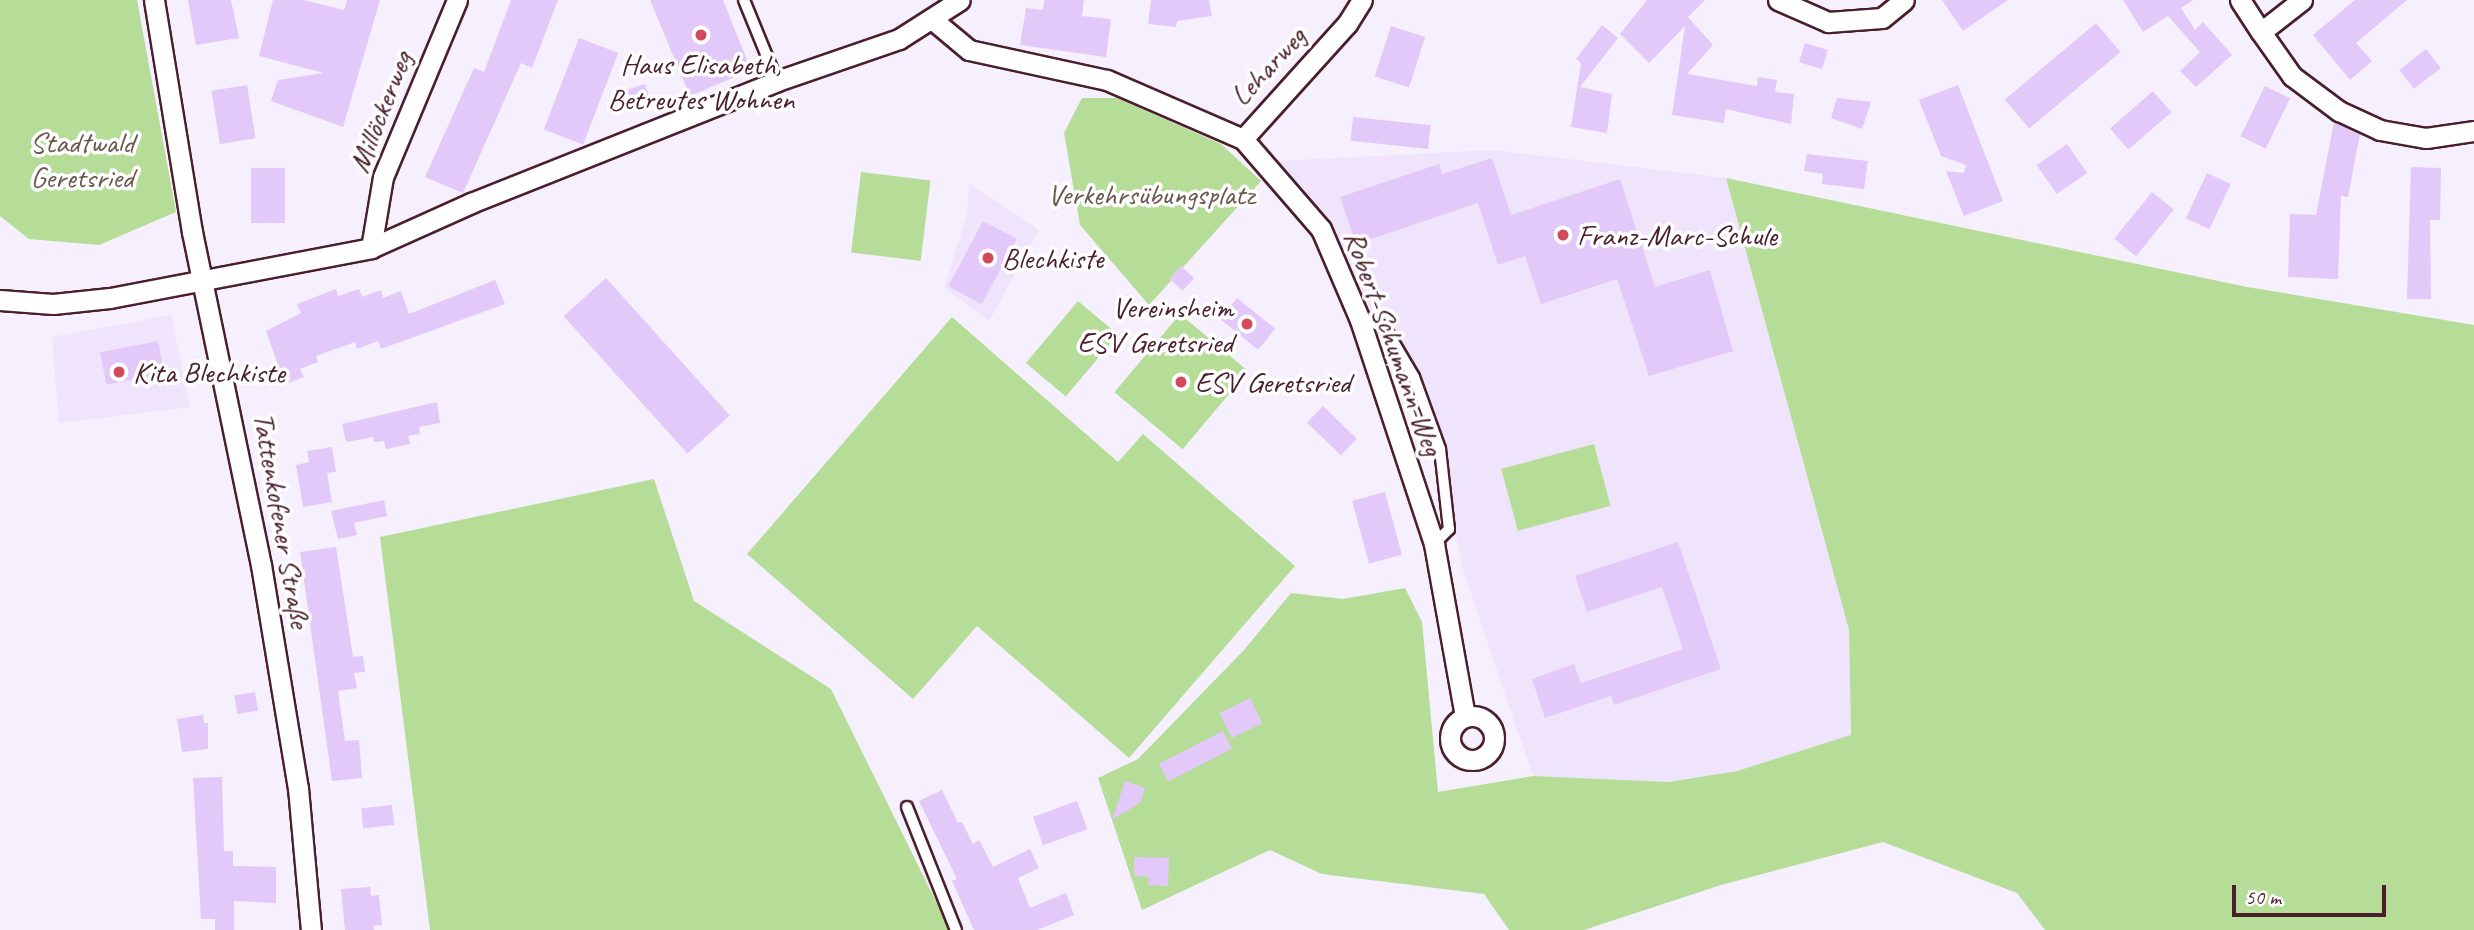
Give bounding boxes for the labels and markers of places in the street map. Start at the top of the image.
marker: Haus Elisabeth, Betreutes Wohnen [693,27,709,43]
place label: Haus Elisabeth, Betreutes Wohnen [608,46,794,116]
place label: Franz-Marc-Schule [1577,217,1777,253]
marker: Franz-Marc-Schule [1555,227,1571,243]
place label: Blechkiste [1002,240,1103,276]
marker: Blechkiste [980,250,996,266]
place label: Vereinsheim ESV Geretsried [1078,289,1233,360]
marker: Vereinsheim ESV Geretsried [1239,316,1255,332]
place label: Kita Blechkiste [133,354,284,390]
marker: Kita Blechkiste [111,364,127,380]
place label: ESV Geretsried [1195,364,1350,400]
marker: ESV Geretsried [1173,374,1189,390]

